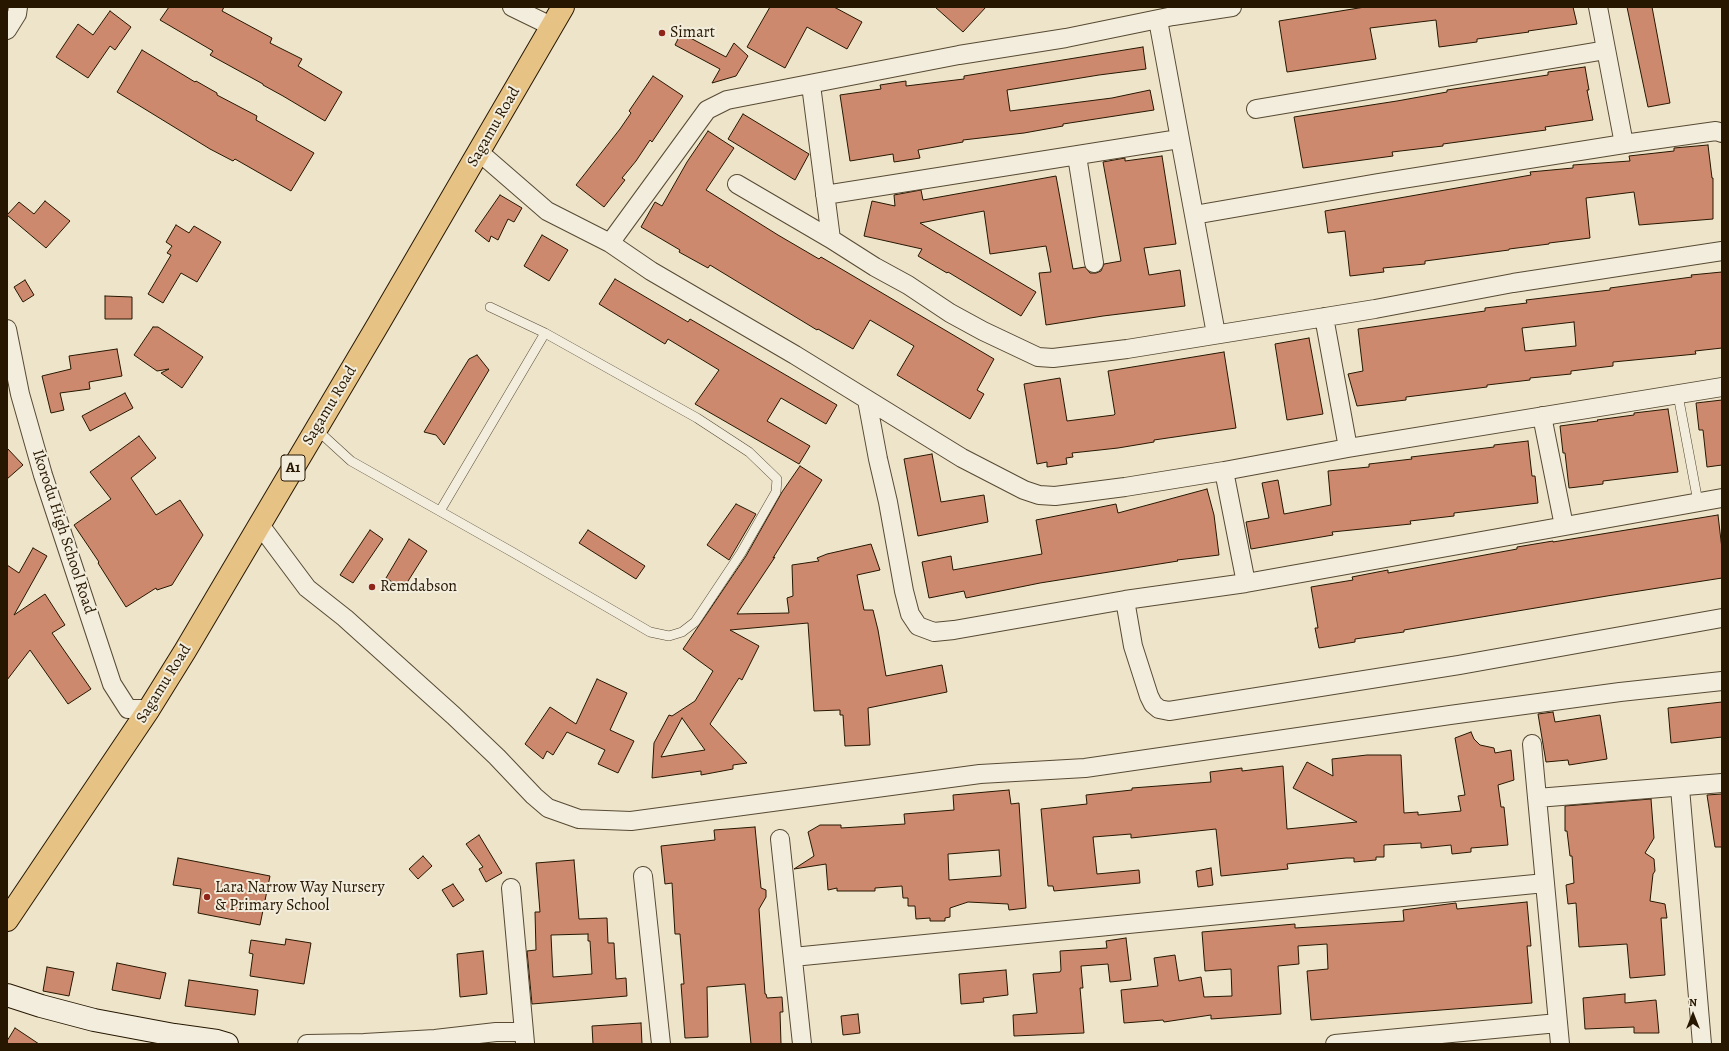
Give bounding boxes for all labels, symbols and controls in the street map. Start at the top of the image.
place label: Simart [670,23,715,43]
marker: Simart [657,28,667,38]
street label: Sagamu Road [463,84,525,170]
street label: Sagamu Road [299,363,361,449]
street label: Ikorodu High School Road [27,447,99,617]
road number: A1 [281,455,305,481]
place label: Remdabson [380,577,457,597]
marker: Remdabson [367,582,377,592]
street label: Sagamu Road [132,641,196,727]
place label: Lara Narrow Way Nursery & Primary School [215,878,385,916]
marker: Lara Narrow Way Nursery & Primary School [202,892,212,902]
north arrow [1673,995,1713,1035]
text: N [1689,995,1697,1010]

